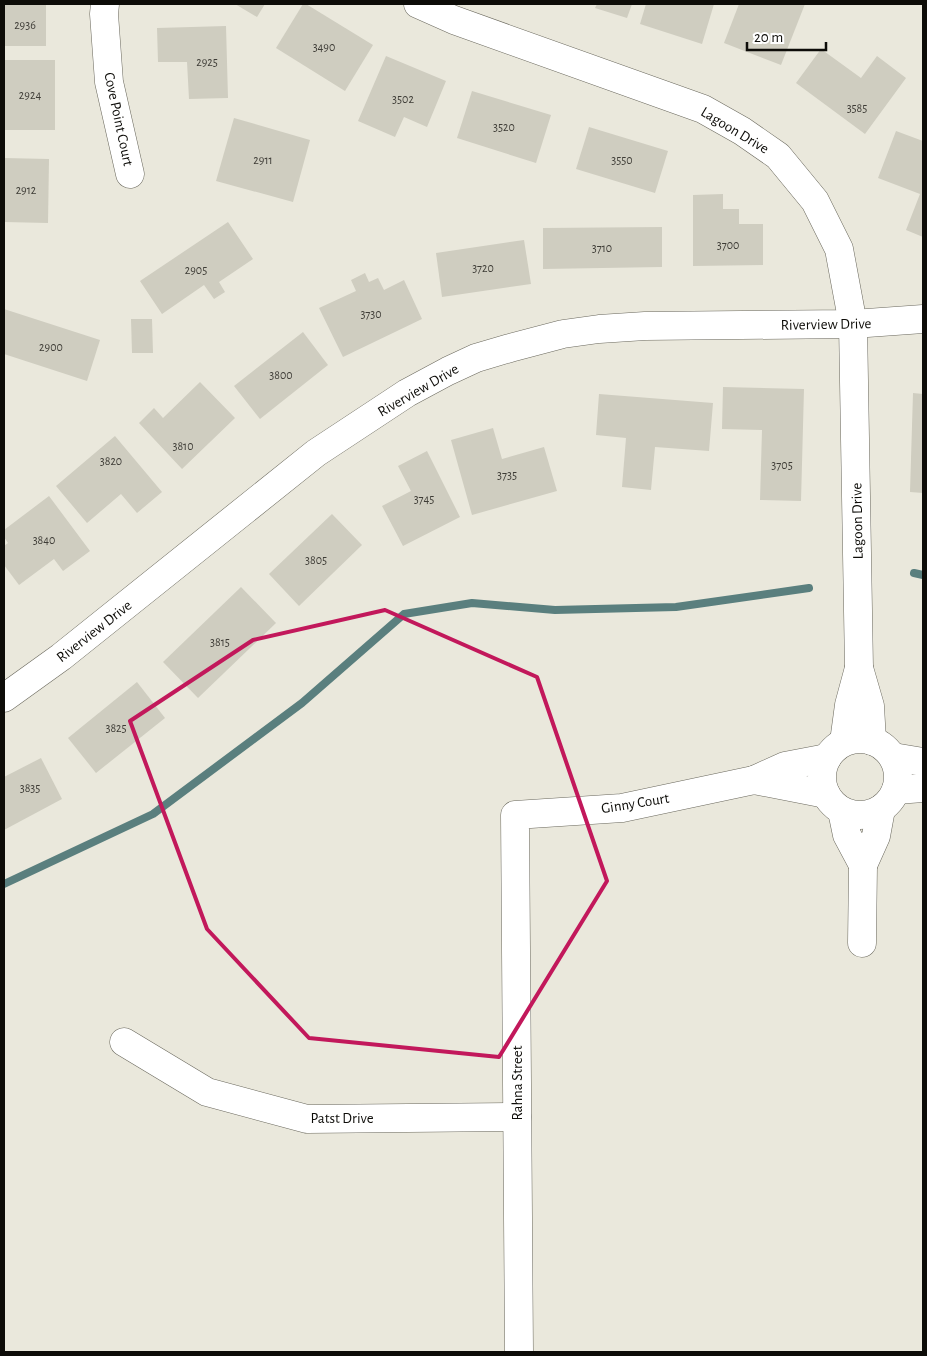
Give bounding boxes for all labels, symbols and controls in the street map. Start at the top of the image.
house number: 2936 [14,19,36,31]
scale bar [747,20,826,52]
text: 20 m [754,30,783,45]
house number: 3490 [313,41,335,53]
house number: 2925 [196,56,218,68]
street label: Cove Point Court [101,71,136,168]
house number: 2924 [19,89,41,101]
house number: 3502 [392,93,414,105]
house number: 3585 [847,102,867,114]
street label: Lagoon Drive [698,104,771,157]
house number: 3520 [493,121,515,133]
house number: 2911 [253,154,273,166]
house number: 3550 [611,154,633,166]
house number: 2912 [16,184,37,196]
house number: 3700 [717,239,739,251]
house number: 3710 [592,242,612,254]
house number: 3720 [472,262,494,274]
house number: 2905 [185,264,207,276]
house number: 3730 [360,308,382,320]
street label: Riverview Drive [781,316,872,333]
house number: 2900 [39,341,63,353]
street label: Riverview Drive [375,361,461,420]
house number: 3800 [269,369,293,381]
house number: 3810 [172,440,194,452]
house number: 3820 [100,455,122,467]
house number: 3705 [771,459,793,471]
house number: 3735 [497,469,517,481]
street label: Lagoon Drive [849,483,866,559]
house number: 3745 [414,493,434,505]
house number: 3840 [33,534,55,546]
house number: 3805 [305,554,327,566]
street label: Riverview Drive [54,598,135,665]
house number: 3815 [210,636,230,648]
house number: 3825 [105,722,127,734]
house number: 3835 [20,782,40,794]
street label: Ginny Court [600,791,670,816]
street label: Rahna Street [510,1045,525,1121]
street label: Patst Drive [310,1111,374,1126]

